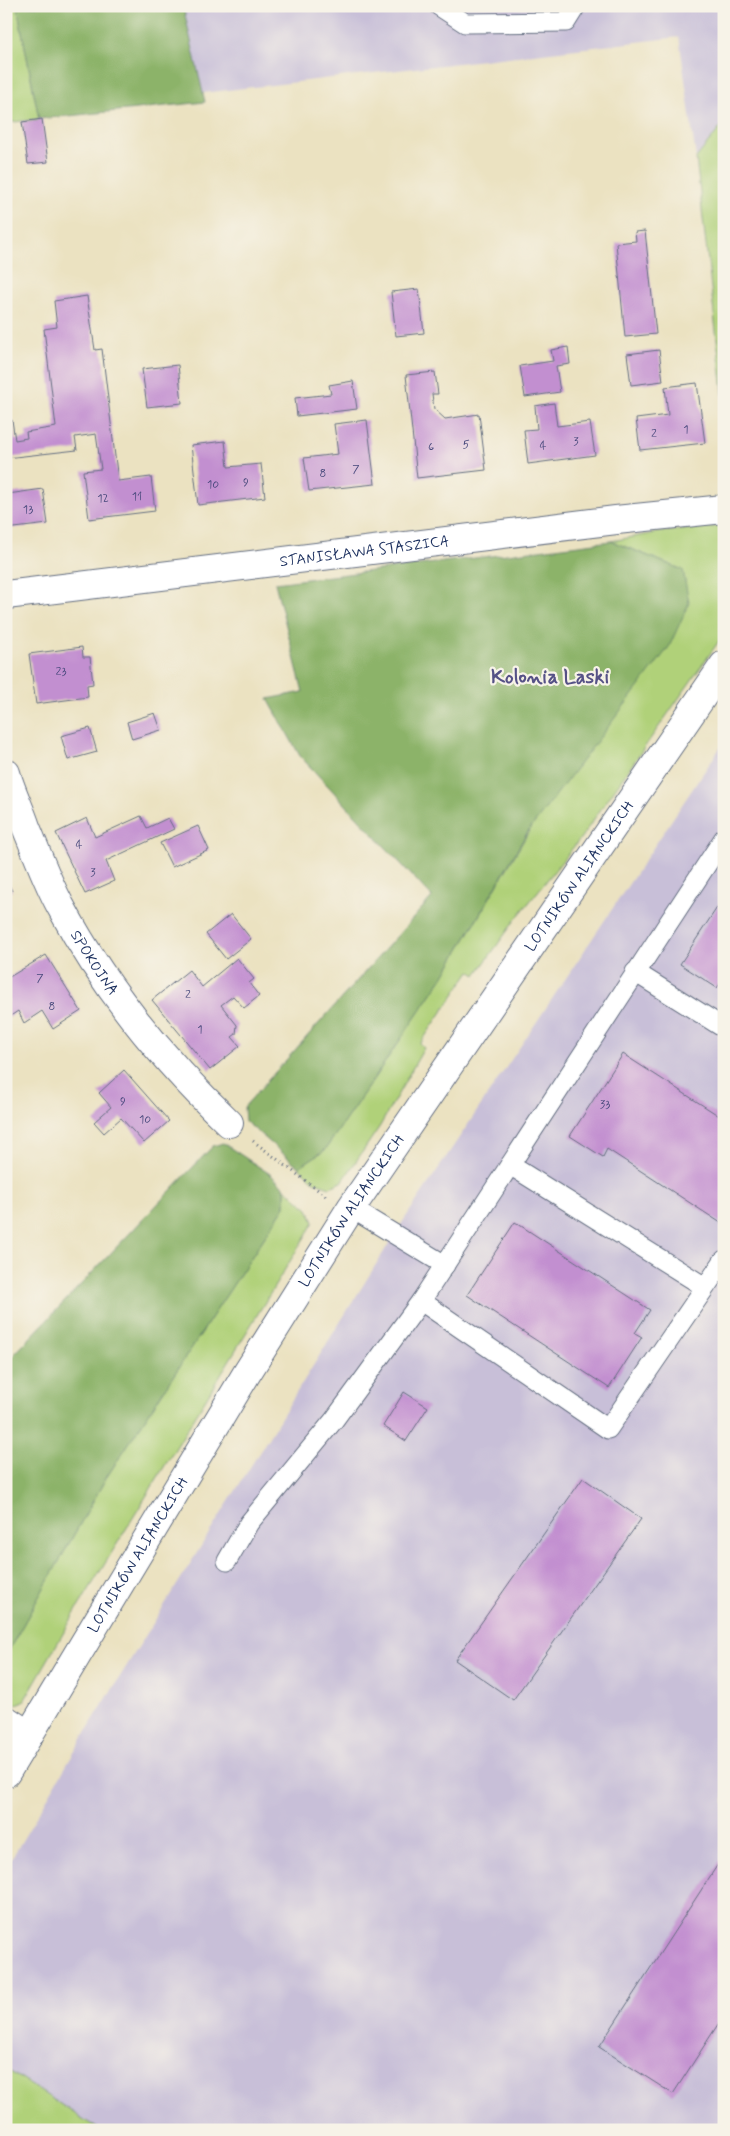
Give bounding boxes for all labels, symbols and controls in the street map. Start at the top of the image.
house number: 1 [683,422,689,438]
house number: 2 [651,426,657,442]
house number: 3 [573,434,579,450]
house number: 5 [462,437,470,453]
house number: 4 [540,438,547,454]
house number: 6 [428,439,434,455]
house number: 7 [352,462,360,478]
house number: 8 [320,466,326,482]
house number: 9 [243,475,249,491]
house number: 10 [207,477,219,493]
house number: 11 [132,489,142,505]
house number: 12 [97,491,109,507]
house number: 13 [23,502,33,518]
street label: STANISŁAWA STASZICA [279,532,450,572]
house number: 23 [56,664,66,680]
district label: Kolonia Laski [491,664,609,691]
street label: LOTNIKÓW ALIANCKICH [521,797,639,956]
house number: 4 [76,837,83,853]
house number: 3 [90,865,96,881]
street label: SPOKOJNA [65,927,122,1000]
house number: 7 [36,971,44,987]
house number: 2 [185,987,191,1003]
house number: 8 [49,999,55,1015]
house number: 1 [197,1022,203,1038]
house number: 9 [120,1094,126,1110]
house number: 33 [600,1097,610,1113]
house number: 10 [139,1112,151,1128]
street label: LOTNIKÓW ALIANCKICH [295,1131,410,1291]
street label: LOTNIKÓW ALIANCKICH [84,1473,193,1637]

